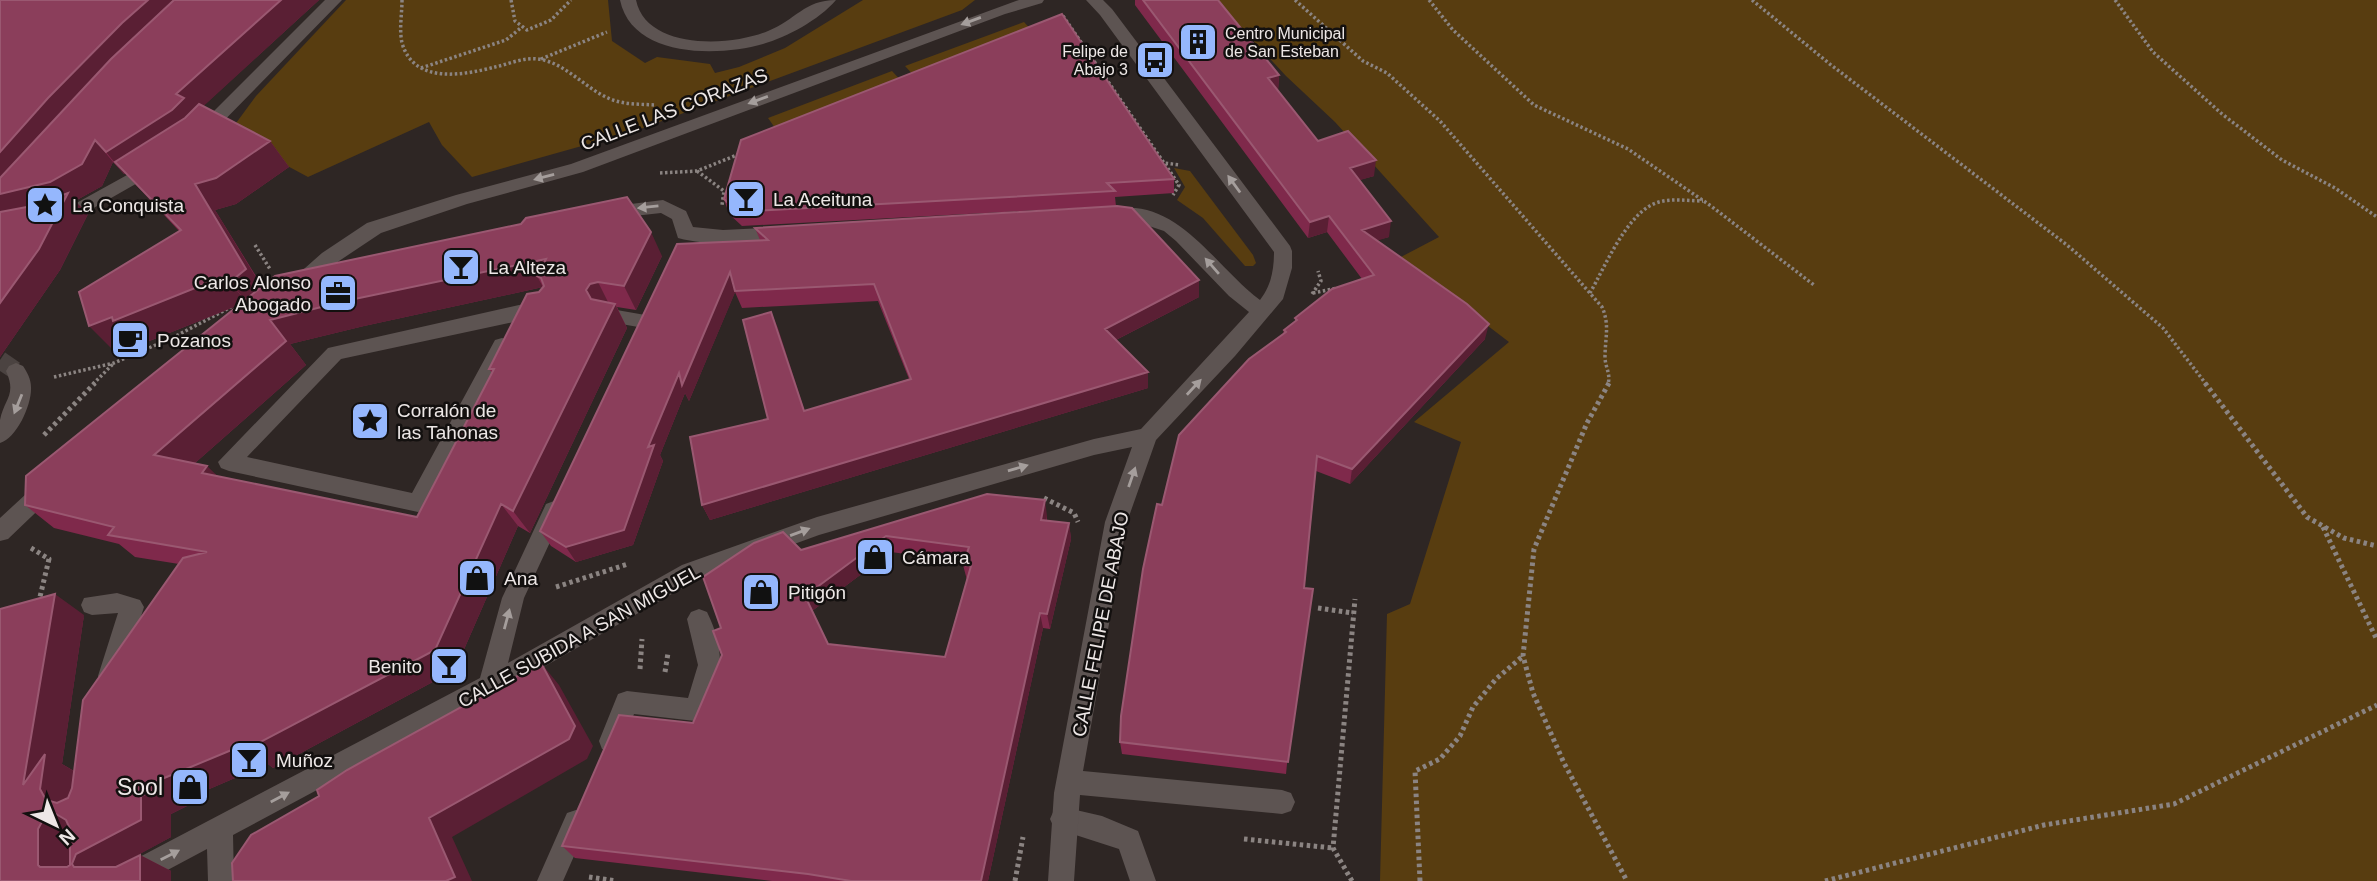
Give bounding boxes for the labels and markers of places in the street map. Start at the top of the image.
building icon: Centro Municipal de San Esteban [1177,21,1219,63]
place label: Centro Municipal de San Esteban [1225,25,1345,60]
bus stop icon: Felipe de Abajo 3 [1134,39,1176,81]
place label: Felipe de Abajo 3 [1062,43,1128,78]
bar icon: La Aceituna [725,178,767,220]
place icon: La Conquista [24,184,66,226]
place label: La Aceituna [773,189,873,210]
place label: La Conquista [72,195,184,216]
bar icon: La Alteza [440,246,482,288]
place label: La Alteza [488,257,567,278]
place label: Carlos Alonso Abogado [194,272,311,315]
office icon: Carlos Alonso Abogado [317,272,359,314]
cafe icon: Pozanos [109,319,151,361]
place label: Pozanos [157,330,231,351]
place icon: Corralón de las Tahonas [349,400,391,442]
place label: Corralón de las Tahonas [397,400,498,443]
shop icon: Cámara [854,536,896,578]
place label: Cámara [902,547,970,568]
shop icon: Ana [456,557,498,599]
place label: Ana [504,568,538,589]
shop icon: Pitigón [740,571,782,613]
place label: Pitigón [788,582,846,603]
bar icon: Benito [428,645,470,687]
place label: Benito [368,656,422,677]
bar icon: Muñoz [228,739,270,781]
place label: Muñoz [276,750,333,771]
shop icon: Sool [169,766,211,808]
place label: Sool [117,774,163,800]

